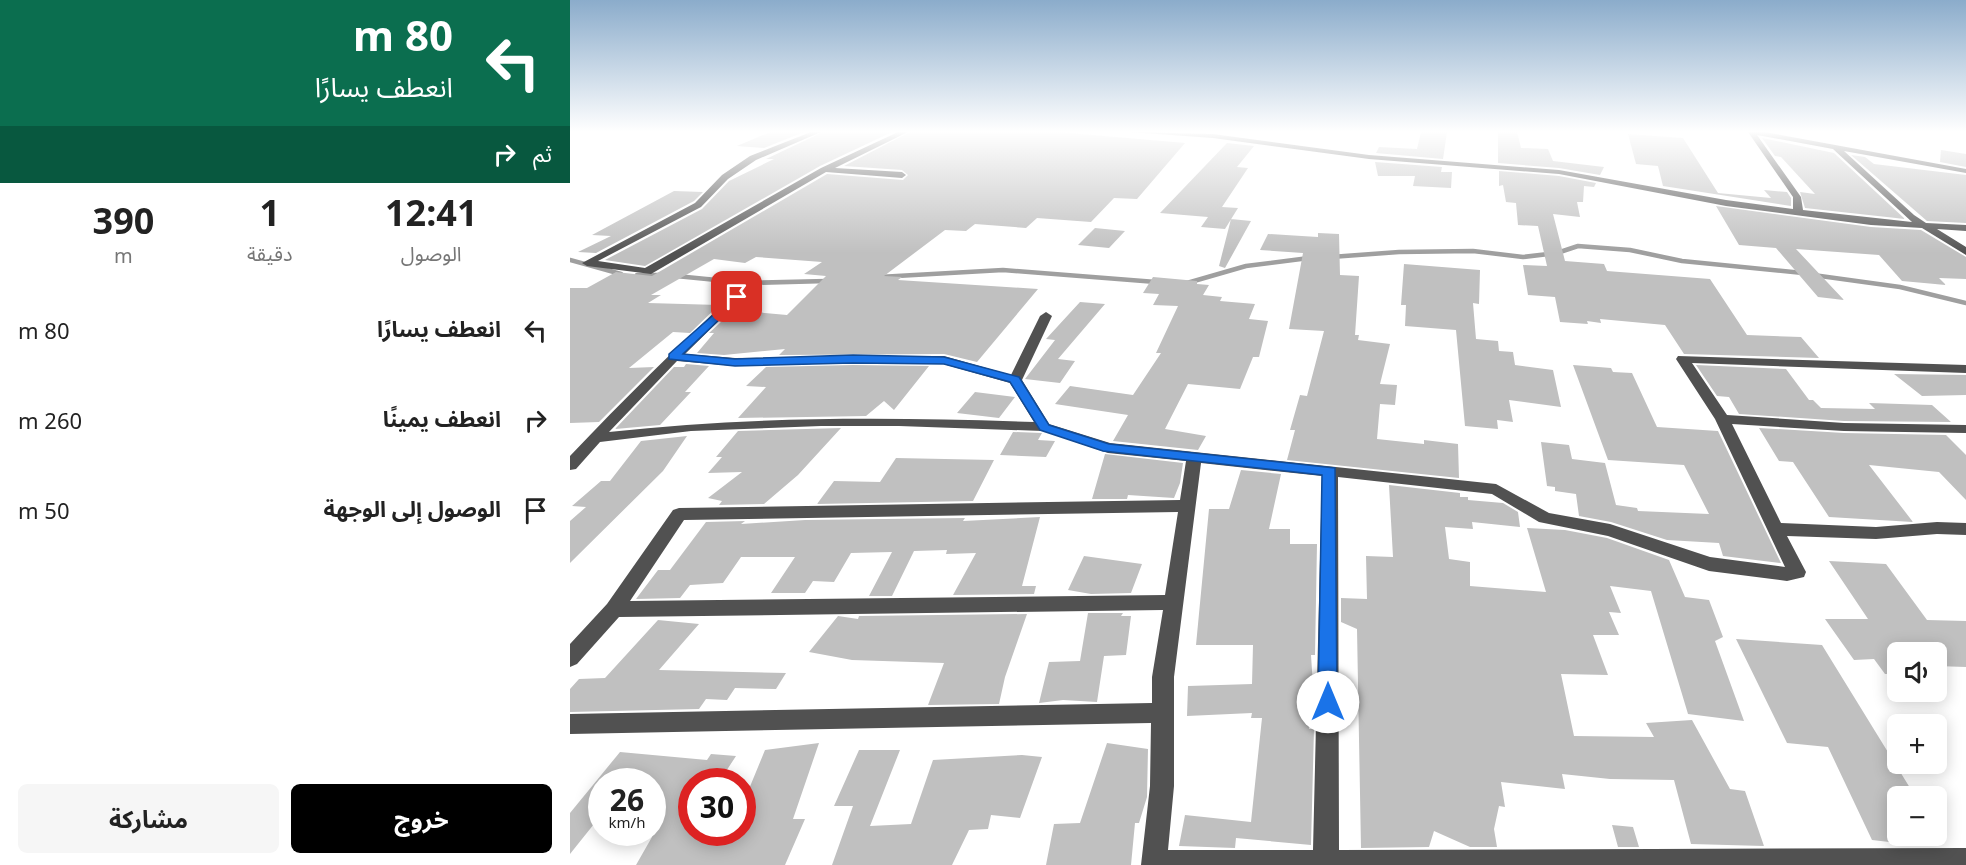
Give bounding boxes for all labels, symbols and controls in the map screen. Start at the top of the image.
text: 80 m [353,6,453,63]
icon: left [474,24,552,102]
text: انعطف يسارًا [315,68,453,105]
icon: right [488,138,521,171]
text: ثم [533,138,552,168]
text: 1 [259,188,280,237]
text: 12:41 [385,188,477,237]
text: 390 [93,196,154,245]
text: دقيقة [247,240,292,267]
text: الوصول [401,240,462,267]
text: m [114,242,133,269]
pin [711,271,762,322]
icon: arrive [720,280,753,313]
text: انعطف يسارًا [377,313,501,343]
icon: left [519,314,552,347]
text: 80 m [18,315,69,345]
text: انعطف يمينًا [383,403,501,433]
icon: right [519,404,552,437]
text: 260 m [18,405,82,435]
text: الوصول إلى الوجهة [323,493,501,523]
icon: arrive [519,494,552,527]
text: 50 m [18,495,69,525]
map controls [1887,642,1947,846]
button: sound [1887,642,1947,702]
position arrow [1296,670,1360,734]
button: + [1887,714,1947,774]
speed limit sign: 30 [678,768,756,846]
text: 26 [610,779,644,820]
button: مشاركة [18,784,279,853]
button: خروج [291,784,552,853]
button: − [1887,786,1947,846]
text: km/h [609,812,645,832]

